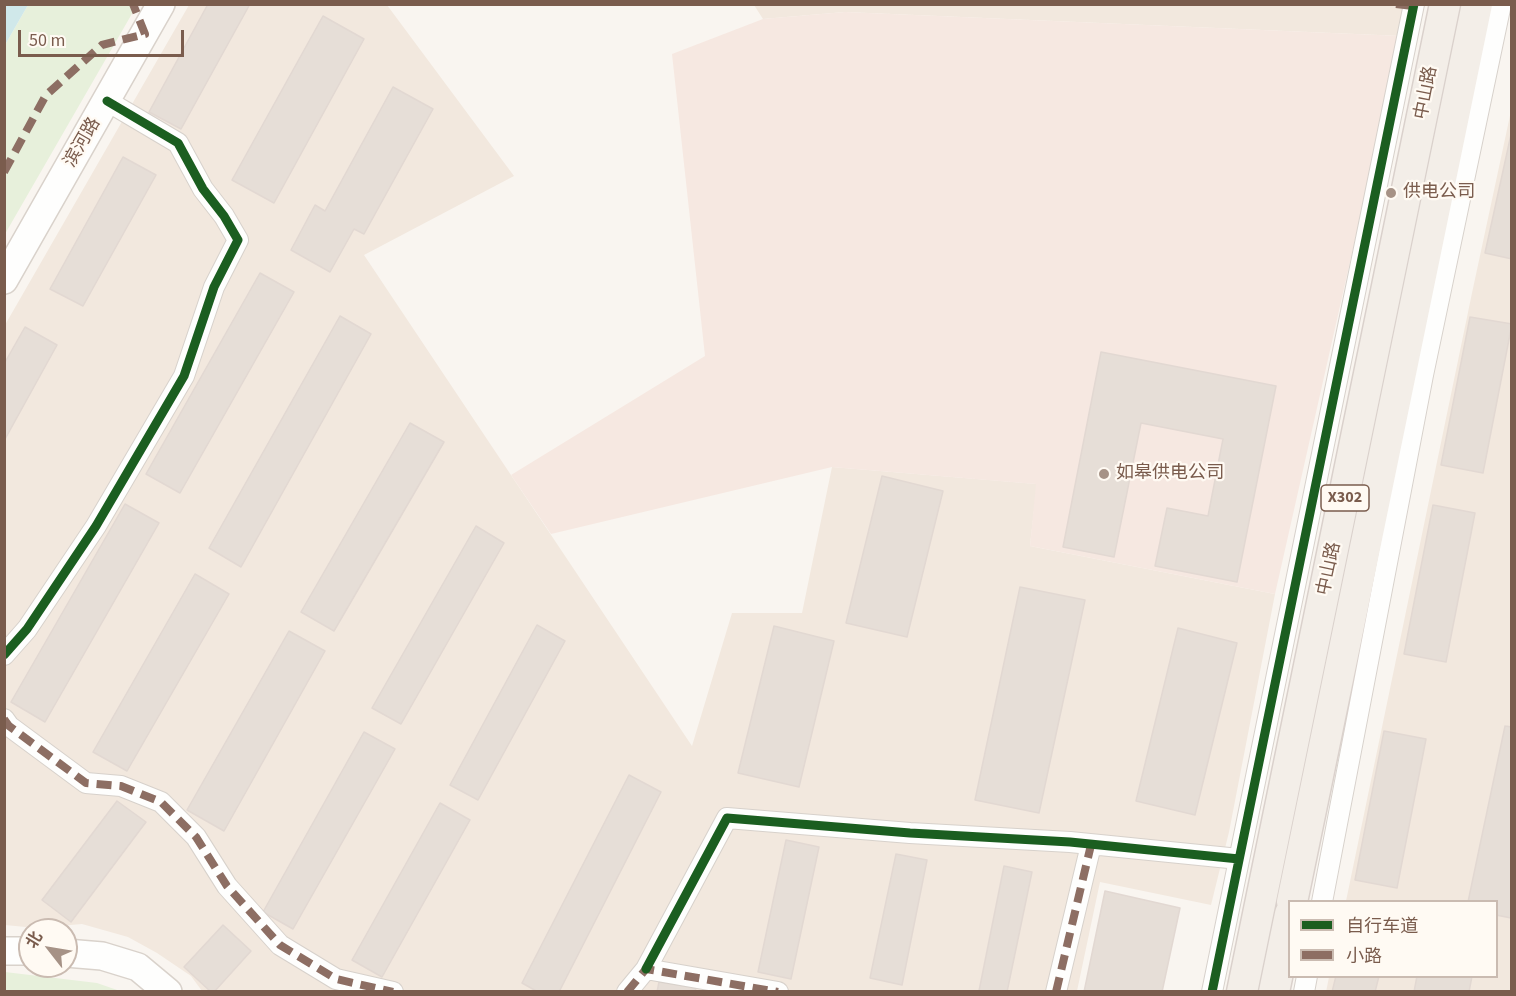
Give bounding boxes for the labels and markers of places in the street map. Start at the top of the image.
place label: 供电公司 [1403,182,1475,204]
marker: 供电公司 [1384,186,1398,200]
place label: 如皋供电公司 [1116,463,1224,485]
marker: 如皋供电公司 [1097,467,1111,481]

